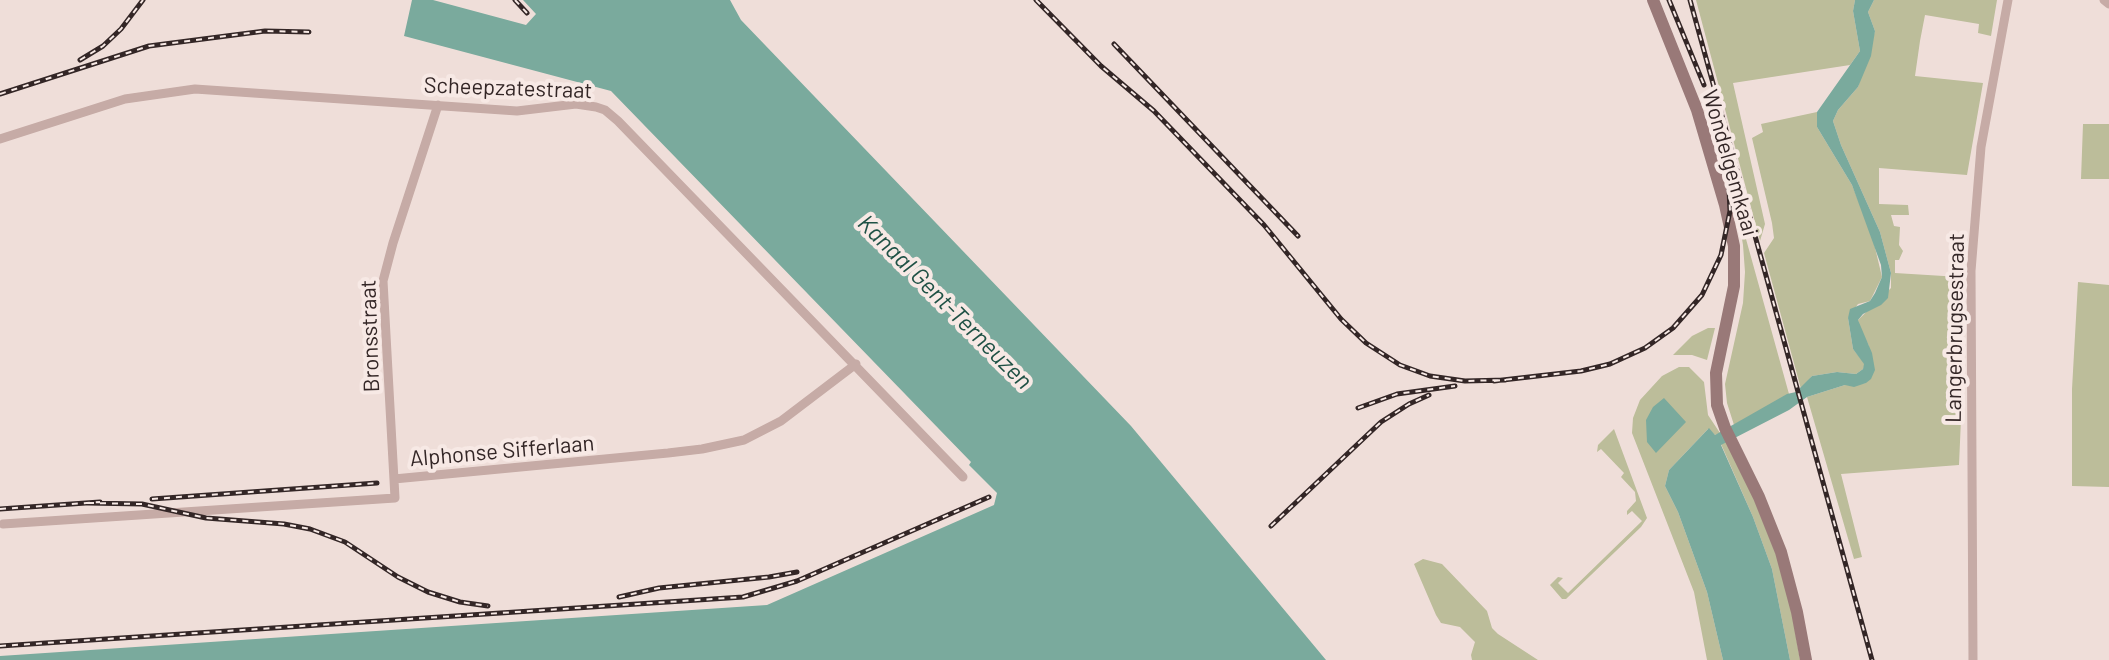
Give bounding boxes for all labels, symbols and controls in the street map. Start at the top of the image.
street label: Scheepzatestraat [423,72,593,104]
street label: Wondelgemkaai [1696,87,1764,239]
water label: Kanaal Gent-Terneuzen [852,209,1038,395]
street label: Langerbrugsestraat [1940,233,1970,423]
street label: Bronsstraat [355,279,385,393]
street label: Alphonse Sifferlaan [409,430,595,472]

